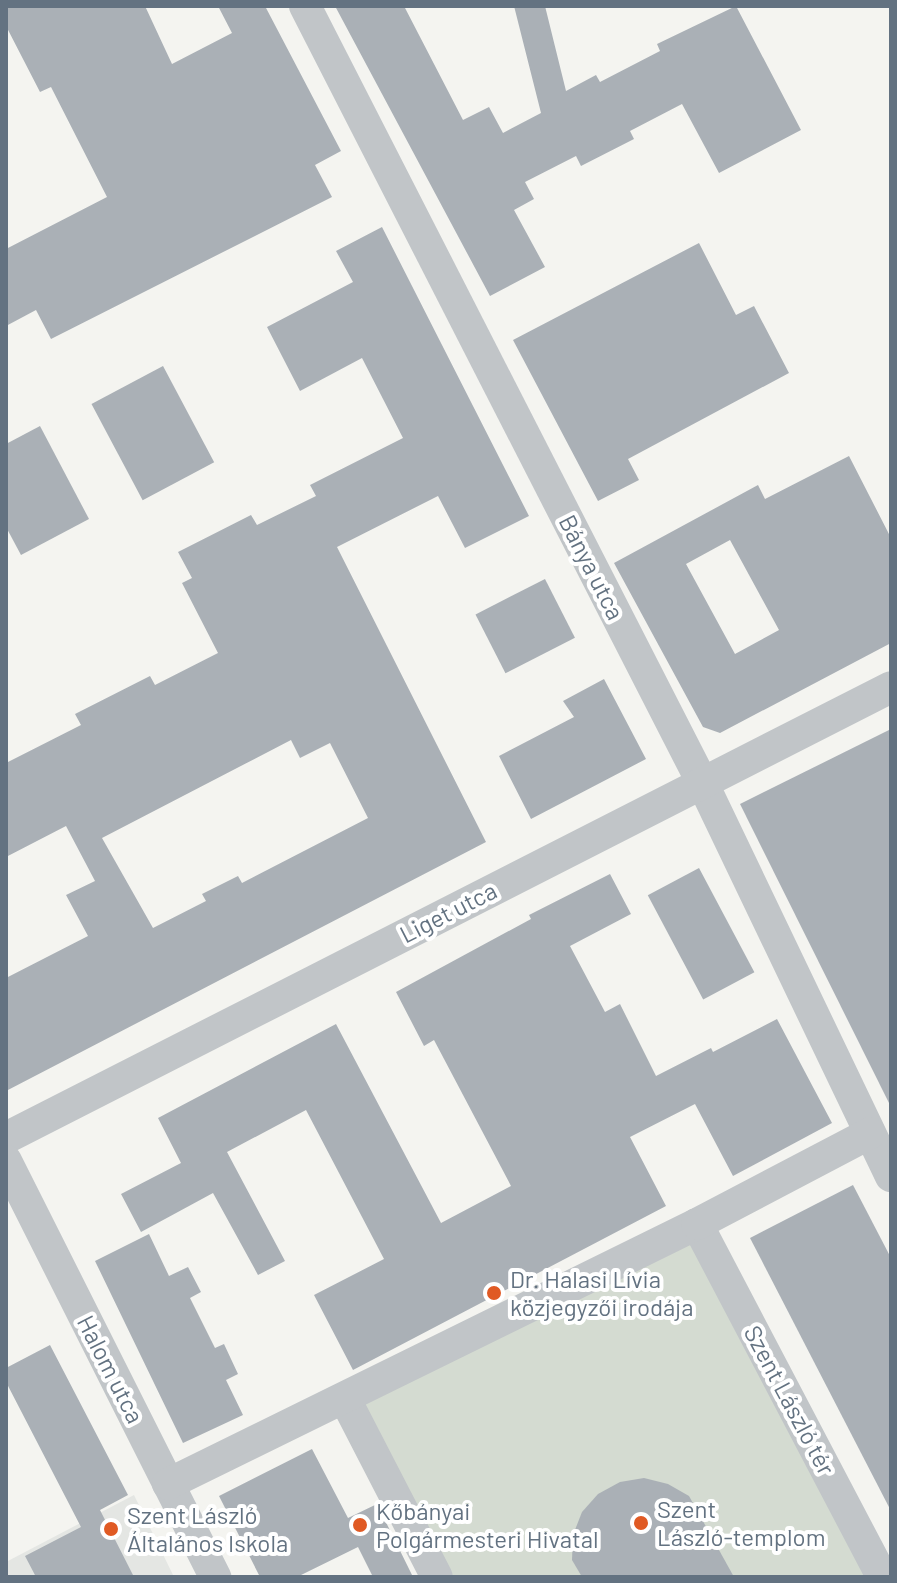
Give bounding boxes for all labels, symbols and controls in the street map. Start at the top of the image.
street label: Bánya utca [553,510,631,624]
street label: Liget utca [395,875,501,949]
place label: Dr. Halasi Lívia közjegyzői irodája [510,1265,693,1321]
marker: Dr. Halasi Lívia közjegyzői irodája [485,1284,503,1302]
street label: Halom utca [72,1310,150,1428]
street label: Szent László tér [739,1320,841,1480]
place label: Szent László-templom [657,1495,826,1551]
place label: Kőbányai Polgármesteri Hivatal [376,1497,598,1553]
place label: Szent László Általános Iskola [127,1501,288,1557]
marker: Szent László-templom [632,1514,650,1532]
marker: Kőbányai Polgármesteri Hivatal [351,1516,369,1534]
marker: Szent László Általános Iskola [102,1520,120,1538]

